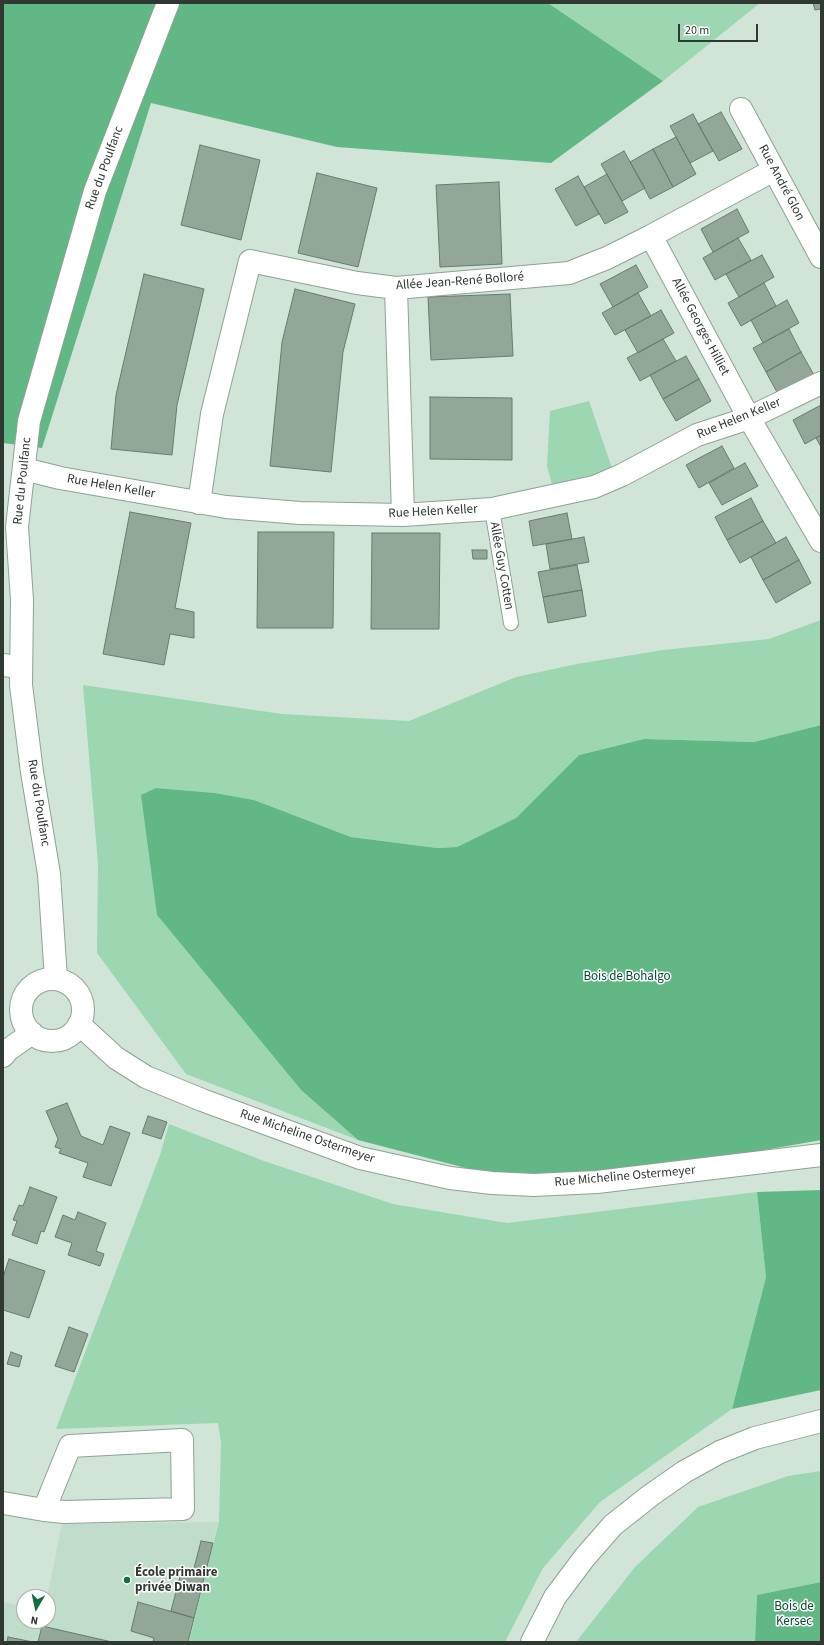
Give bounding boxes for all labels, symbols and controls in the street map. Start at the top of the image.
scale bar [680,16,760,42]
text: 20 m [685,22,709,39]
street label: Rue du Poulfanc [83,124,127,212]
street label: Rue André Glon [754,142,808,224]
street label: Allée Jean-René Bolloré [395,270,525,294]
street label: Allée Georges Hilliet [668,276,732,378]
street label: Rue Helen Keller [695,395,783,443]
street label: Rue du Poulfanc [11,436,35,526]
street label: Rue Helen Keller [66,472,156,502]
street label: Rue Helen Keller [388,502,478,522]
street label: Allée Guy Cotten [486,521,516,611]
street label: Rue du Poulfanc [23,758,53,848]
park label: Bois de Bohalgo [583,969,671,985]
street label: Rue Micheline Ostermeyer [238,1107,376,1167]
street label: Rue Micheline Ostermeyer [554,1163,696,1191]
place label: École primaire privée Diwan [135,1565,218,1596]
marker: École primaire privée Diwan [122,1575,132,1585]
north arrow [16,1589,56,1629]
park label: Bois de Kersec [774,1599,814,1630]
text: N [29,1612,39,1628]

